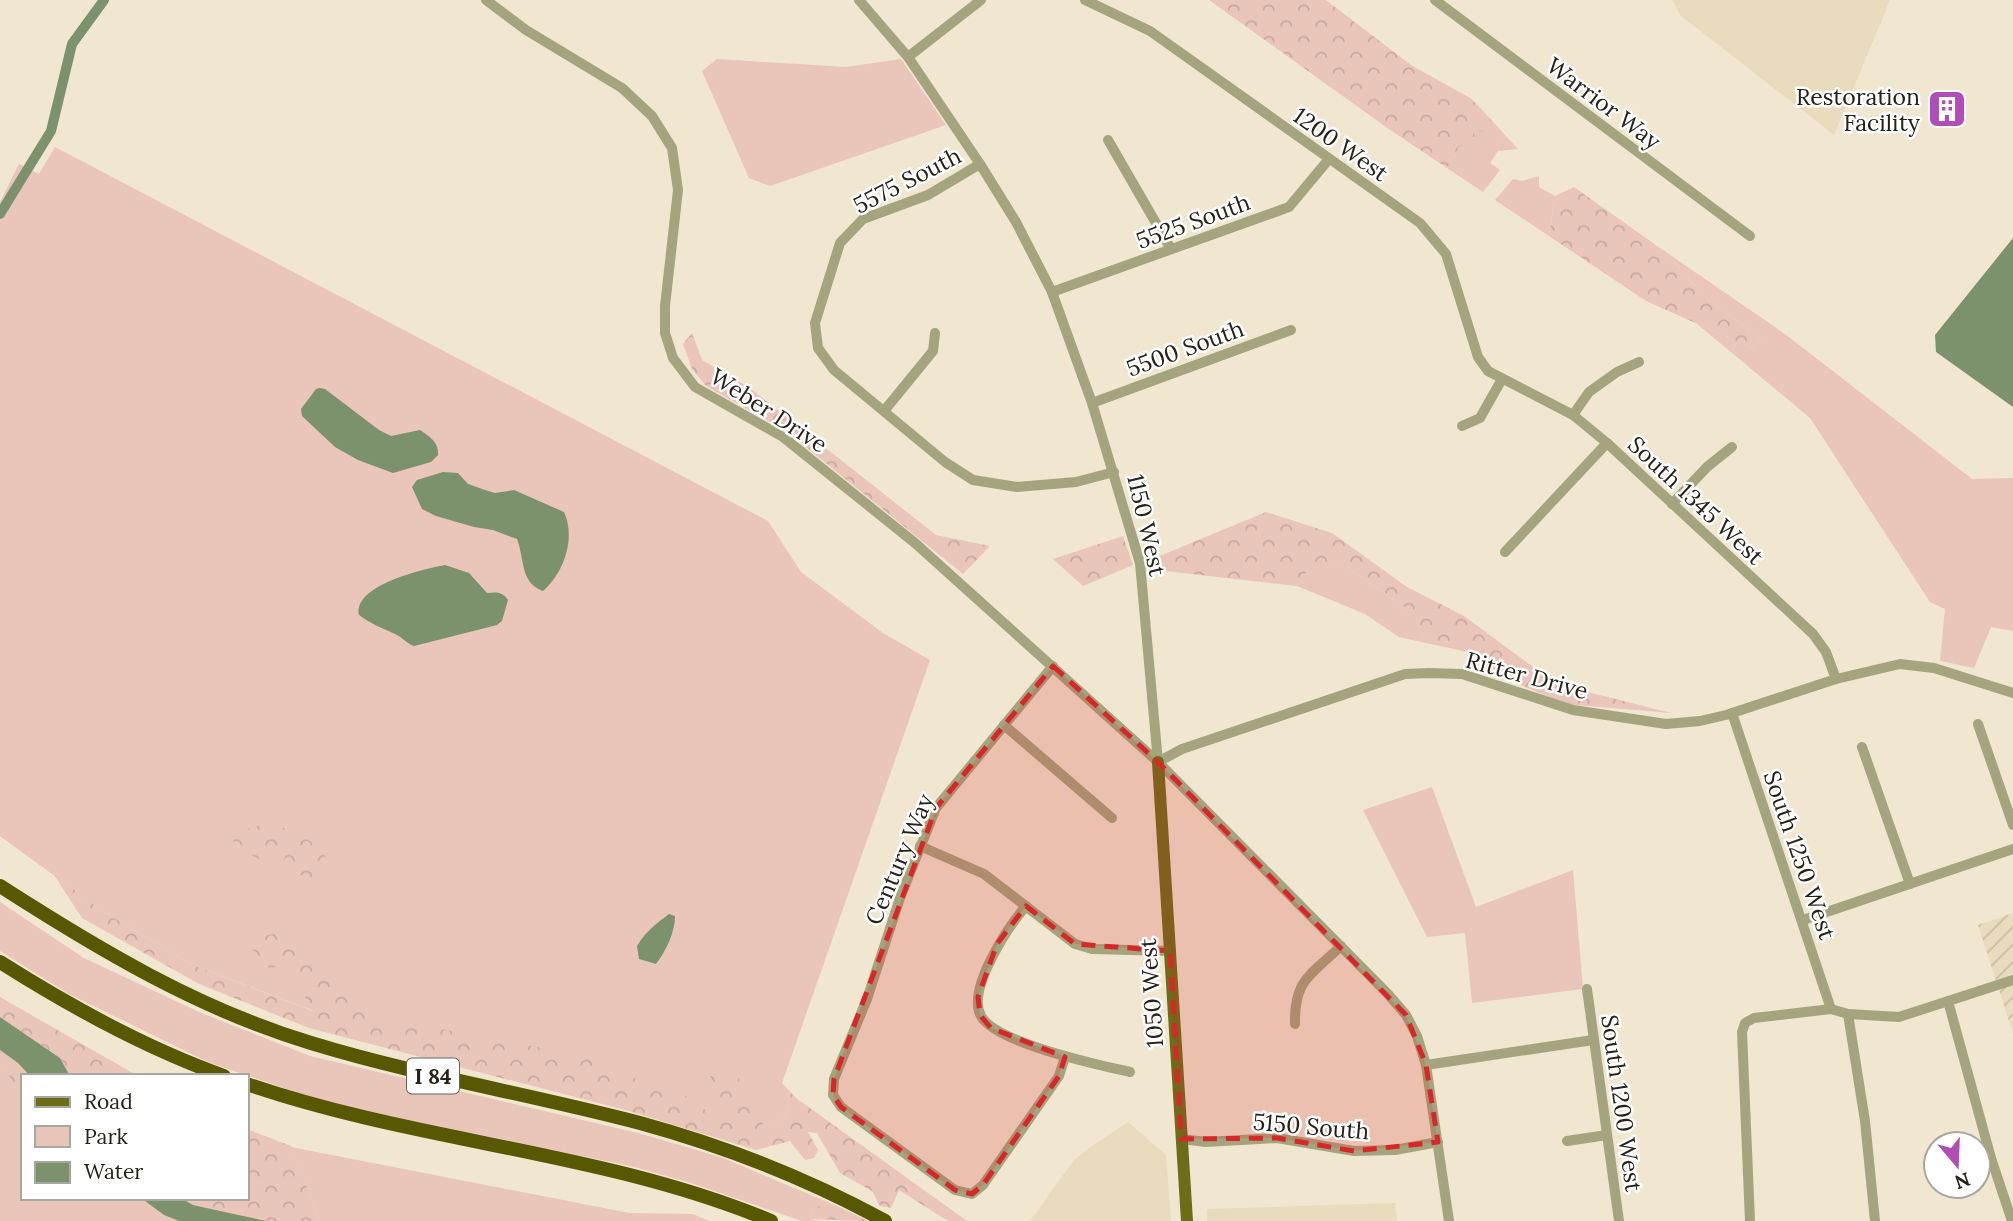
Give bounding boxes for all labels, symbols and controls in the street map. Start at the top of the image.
street label: Warrior Way [1541,51,1667,156]
place label: Restoration Facility [1796,82,1921,137]
building icon: Restoration Facility [1926,88,1968,130]
street label: 1200 West [1288,101,1394,187]
street label: 5575 South [848,140,966,220]
street label: 5525 South [1132,187,1254,255]
street label: 5500 South [1122,313,1248,383]
street label: Weber Drive [705,361,833,459]
street label: South 1345 West [1622,430,1770,570]
street label: 1150 West [1121,471,1173,579]
street label: Ritter Drive [1463,645,1591,705]
street label: South 1250 West [1758,767,1842,943]
street label: Century Way [858,788,940,929]
street label: 1050 West [1133,937,1169,1049]
street label: South 1200 West [1595,1013,1649,1193]
road number: I 84 [407,1058,459,1094]
legend [21,1074,248,1200]
text: Road [84,1088,133,1115]
street label: 5150 South [1252,1106,1371,1146]
text: Park [84,1123,128,1150]
north arrow [1922,1130,1992,1200]
text: Water [84,1158,143,1185]
text: N [1951,1167,1973,1195]

